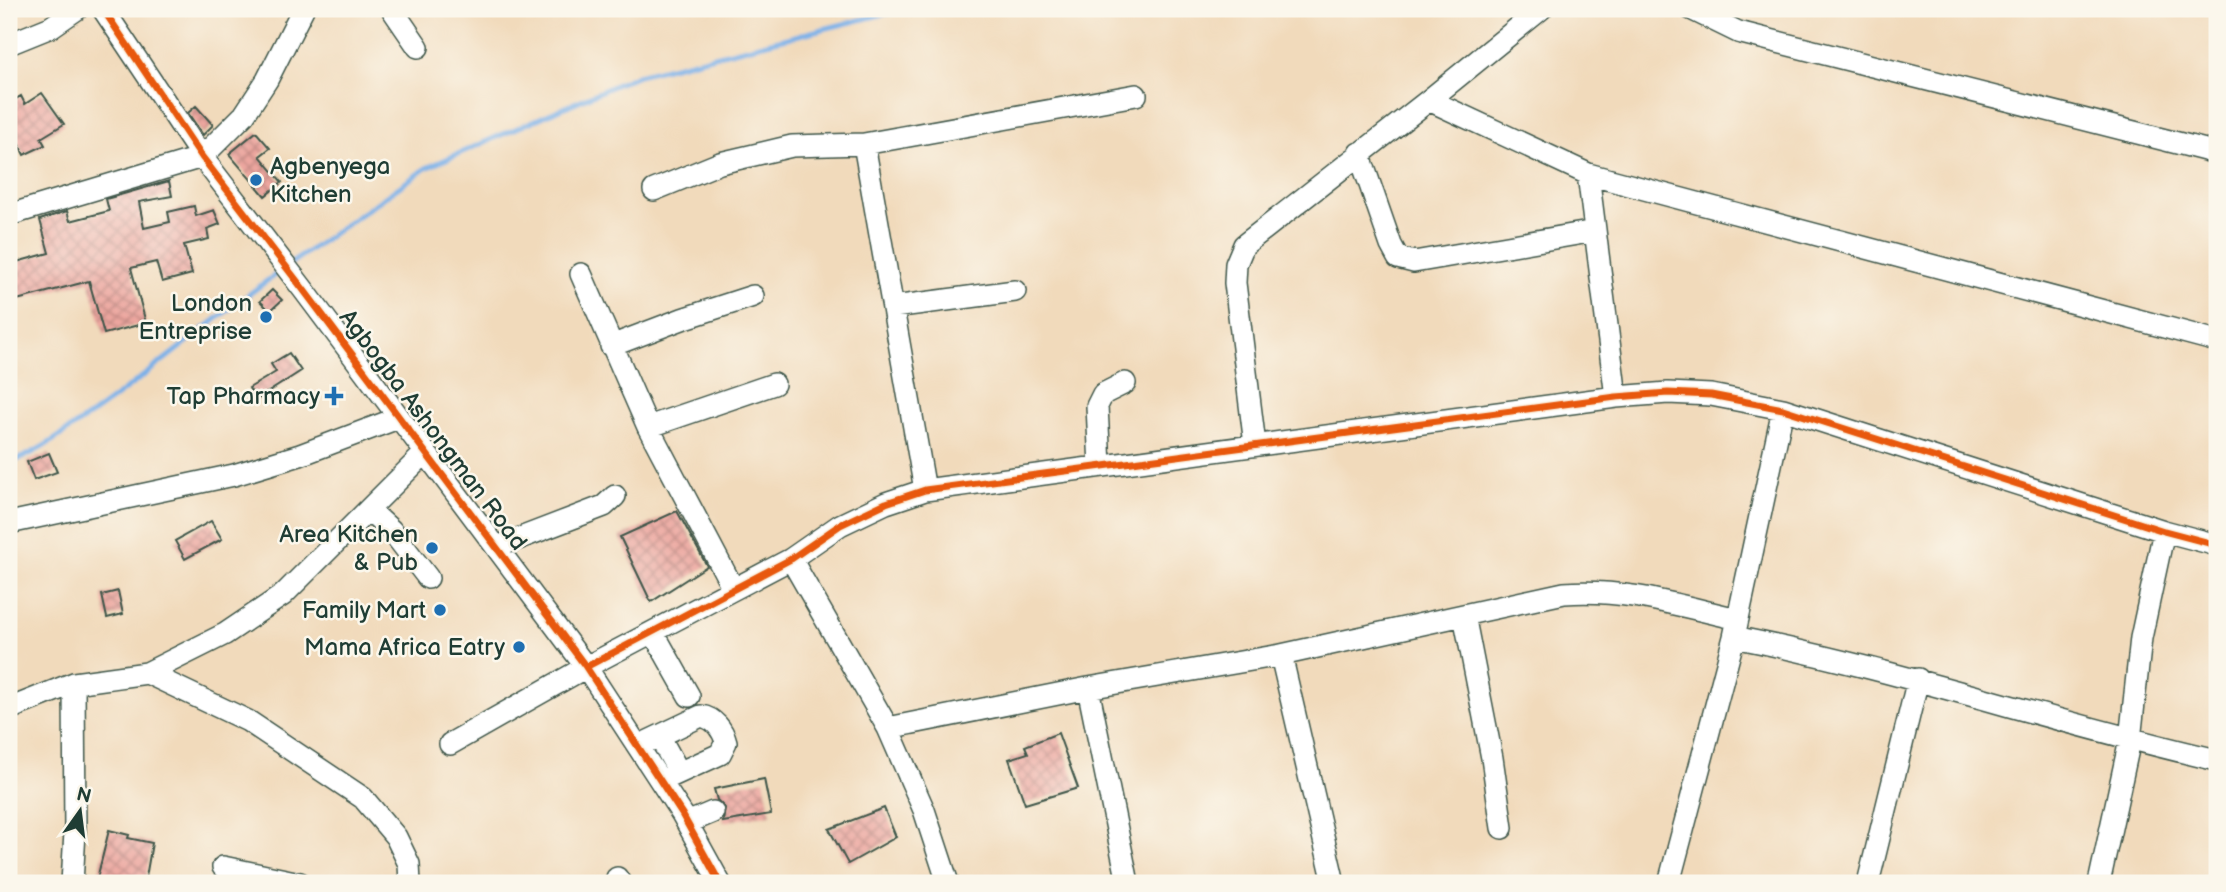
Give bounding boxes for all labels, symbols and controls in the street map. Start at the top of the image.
place label: Agbenyega Kitchen [270,152,390,209]
marker: Agbenyega Kitchen [248,172,264,188]
place label: London Entreprise [139,289,252,346]
street label: Agbogba Ashongman Road [333,304,533,556]
marker: London Entreprise [258,309,274,325]
place label: Tap Pharmacy [167,382,320,411]
marker: Tap Pharmacy [326,388,342,404]
place label: Area Kitchen & Pub [279,520,418,577]
marker: Area Kitchen & Pub [424,540,440,556]
place label: Family Mart [302,596,427,625]
marker: Family Mart [432,602,448,618]
place label: Mama Africa Eatry [304,633,505,662]
marker: Mama Africa Eatry [511,639,527,655]
north arrow [46,776,116,846]
text: N [74,783,93,809]

